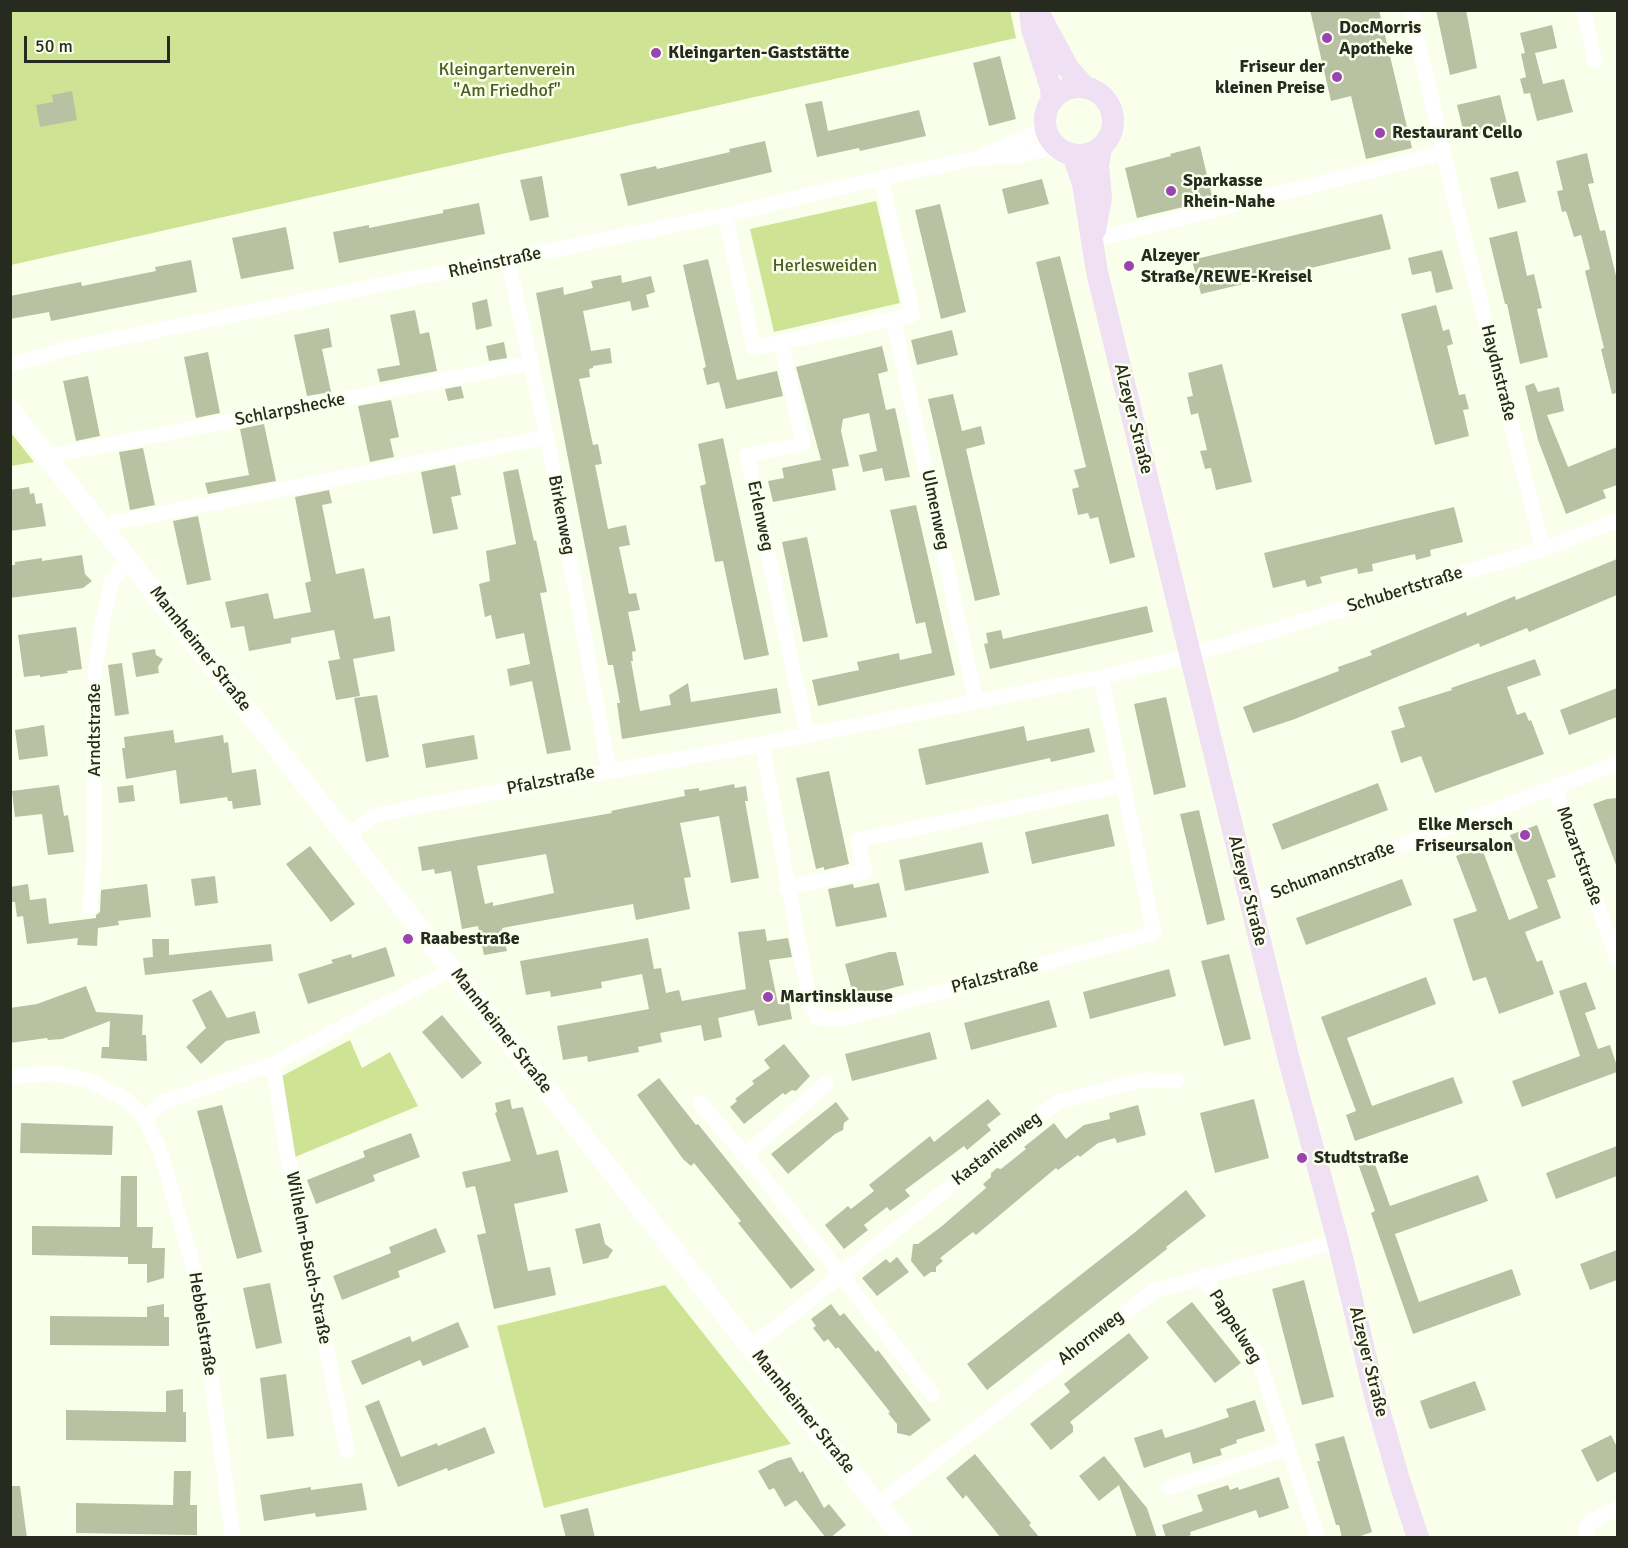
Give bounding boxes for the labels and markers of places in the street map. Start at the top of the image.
place label: DocMorris Apotheke [1339,17,1421,60]
marker: DocMorris Apotheke [1320,31,1334,45]
place label: Kleingarten-Gaststätte [668,42,849,64]
marker: Kleingarten-Gaststätte [649,46,663,60]
place label: Friseur der kleinen Preise [1215,56,1325,98]
marker: Friseur der kleinen Preise [1330,70,1344,84]
place label: Restaurant Cello [1392,122,1522,144]
marker: Restaurant Cello [1373,126,1387,140]
place label: Sparkasse Rhein-Nahe [1183,170,1275,213]
marker: Sparkasse Rhein-Nahe [1164,184,1178,198]
place label: Alzeyer Straße/REWE-Kreisel [1141,245,1312,288]
marker: Alzeyer Straße/REWE-Kreisel [1122,259,1136,273]
place label: Elke Mersch Friseursalon [1415,814,1513,856]
marker: Elke Mersch Friseursalon [1518,828,1532,842]
place label: Raabestraße [420,928,520,950]
marker: Raabestraße [401,932,415,946]
place label: Martinsklause [780,986,893,1008]
marker: Martinsklause [761,990,775,1004]
place label: Studtstraße [1314,1147,1409,1169]
marker: Studtstraße [1295,1151,1309,1165]

